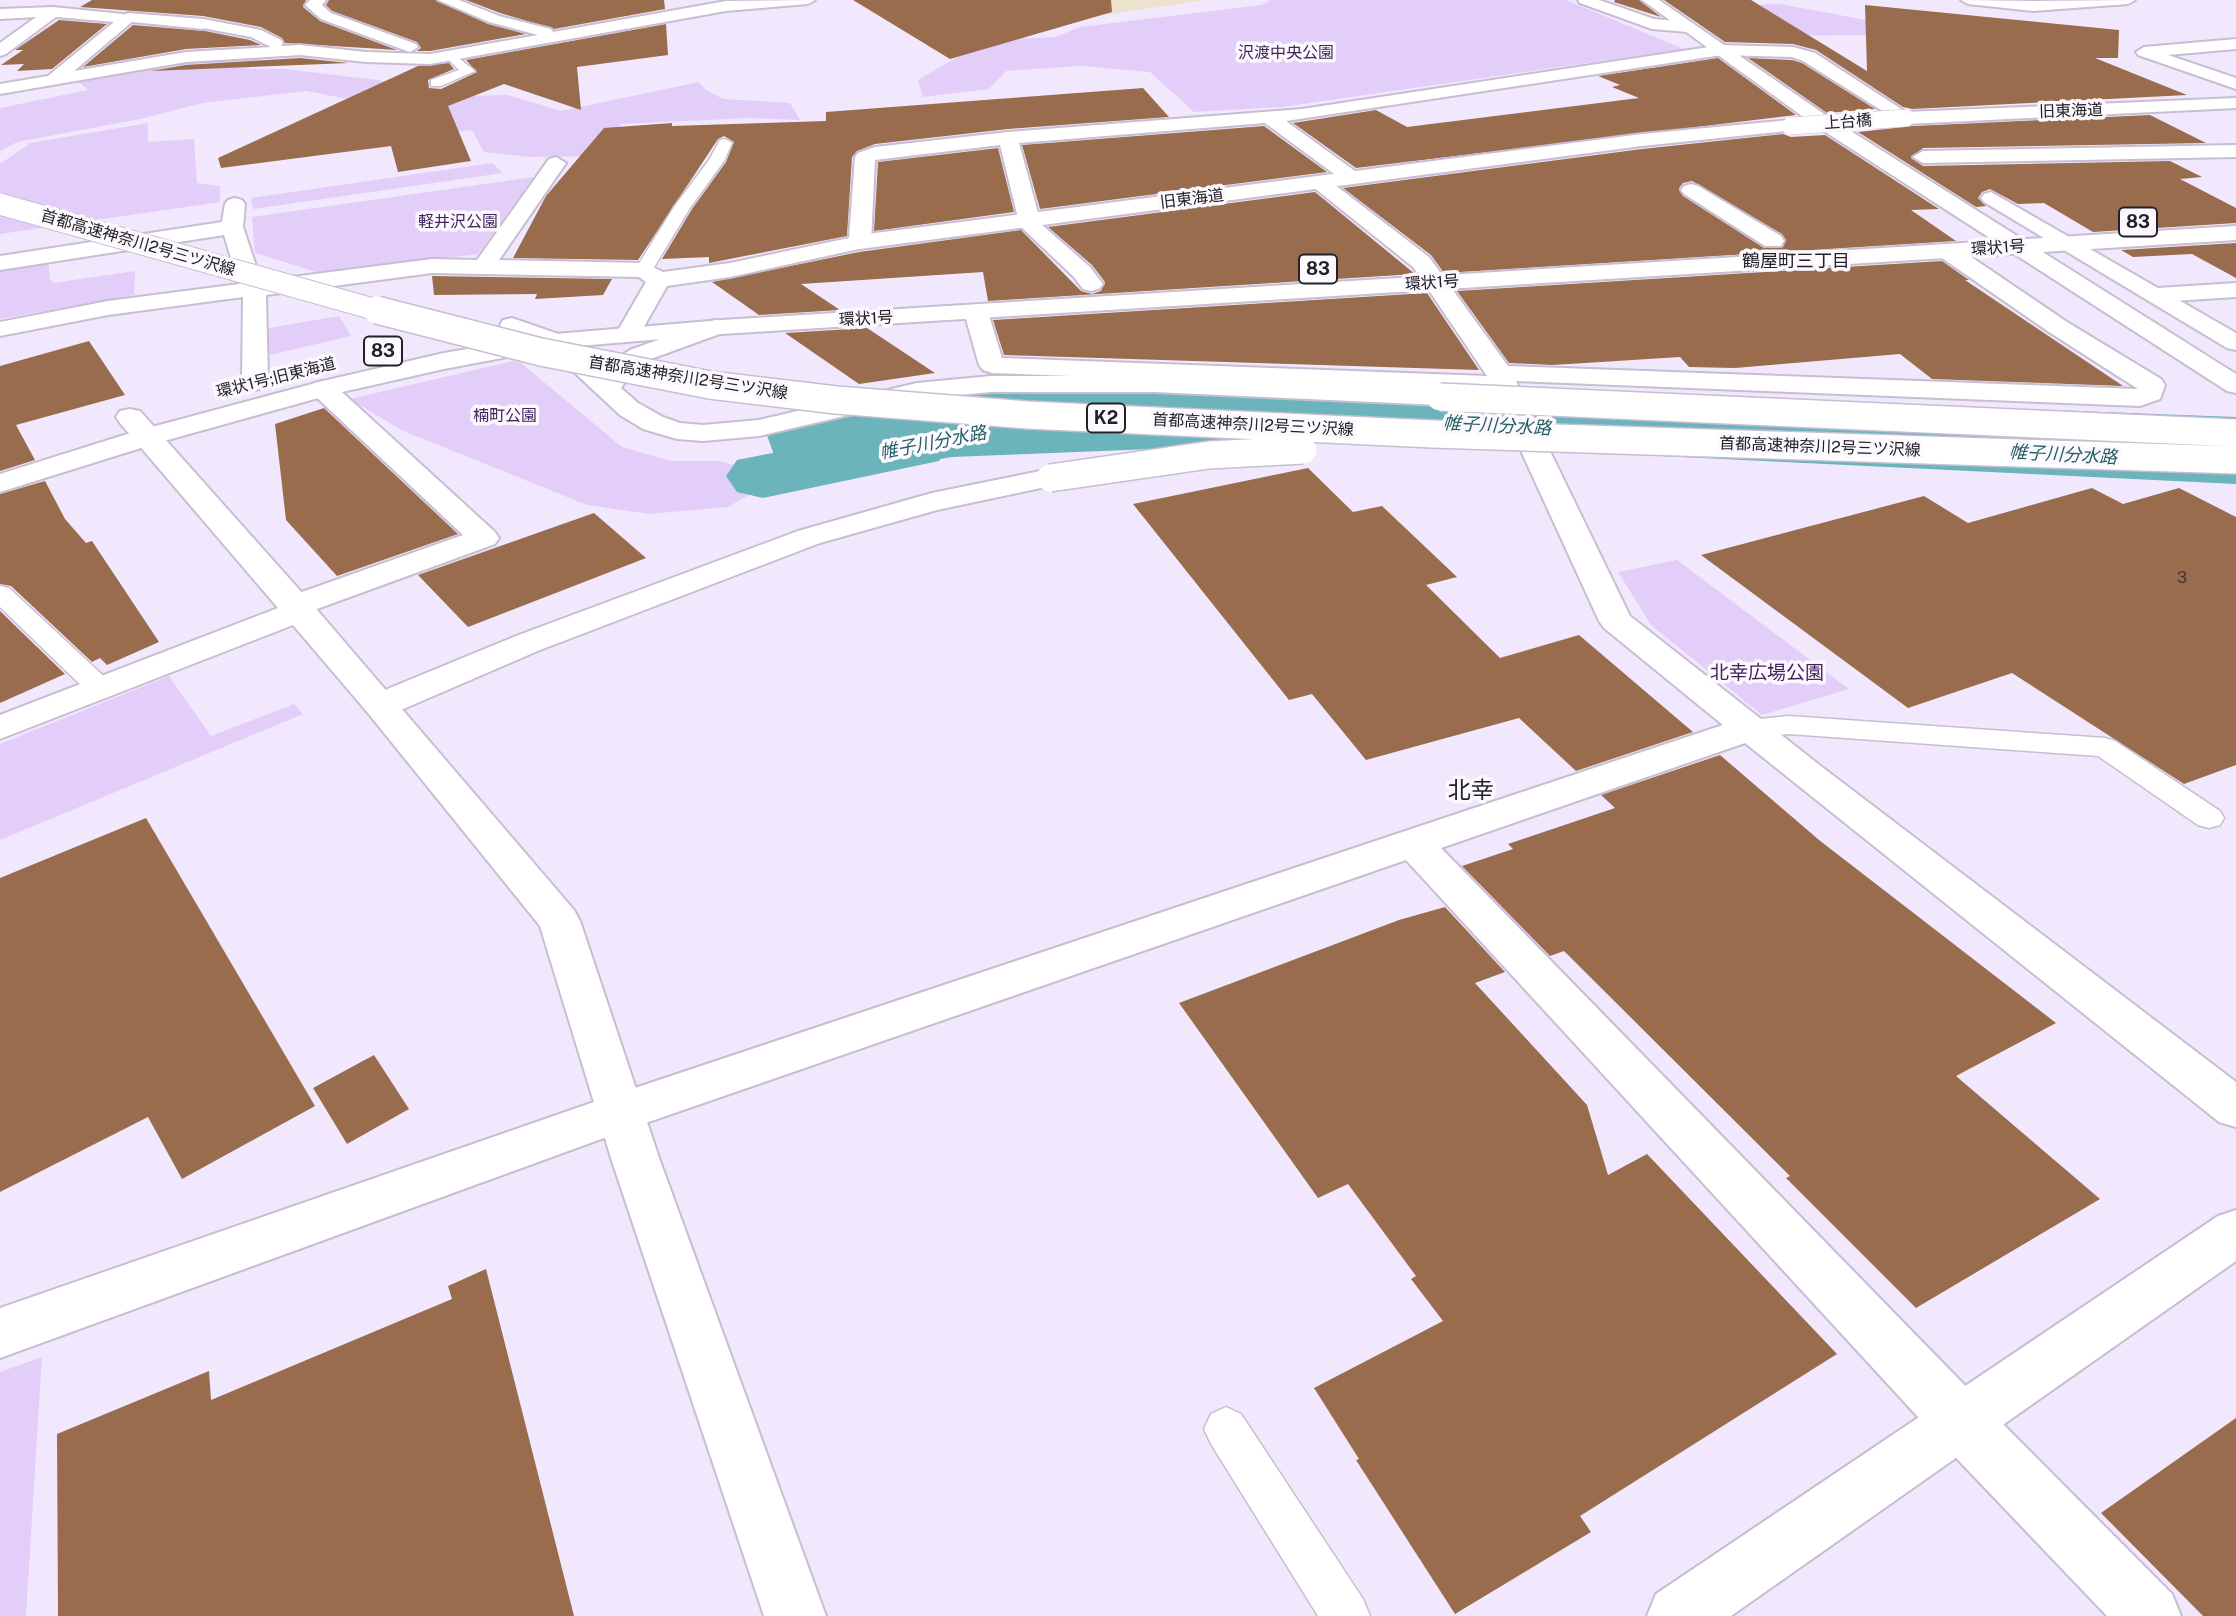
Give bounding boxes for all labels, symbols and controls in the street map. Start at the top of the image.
park label: 沢渡中央公園 [1238,43,1334,63]
street label: 旧東海道 [2039,100,2103,122]
street label: 上台橋 [1823,111,1873,133]
street label: 旧東海道 [1159,186,1225,212]
street label: 首都高速神奈川2号三ツ沢線 [38,206,238,280]
road number: 83 [2119,208,2157,236]
park label: 軽井沢公園 [418,212,498,232]
street label: 環状1号 [1970,237,2026,259]
district label: 鶴屋町三丁目 [1742,250,1850,272]
road number: 83 [1299,255,1337,284]
street label: 環状1号 [1404,272,1460,294]
street label: 環状1号 [838,308,894,330]
road number: 83 [364,337,402,366]
street label: 首都高速神奈川2号三ツ沢線 [587,353,789,403]
street label: 環状1号;旧東海道 [214,354,338,402]
road number: K2 [1087,404,1125,432]
park label: 楠町公園 [473,406,537,426]
street label: 首都高速神奈川2号三ツ沢線 [1152,410,1354,440]
water label: 帷子川分水路 [1443,412,1551,440]
water label: 帷子川分水路 [878,422,988,464]
street label: 首都高速神奈川2号三ツ沢線 [1719,434,1921,460]
water label: 帷子川分水路 [2009,441,2117,469]
house number: 3 [2177,568,2187,588]
park label: 北幸広場公園 [1710,662,1824,684]
district label: 北幸 [1448,777,1494,805]

